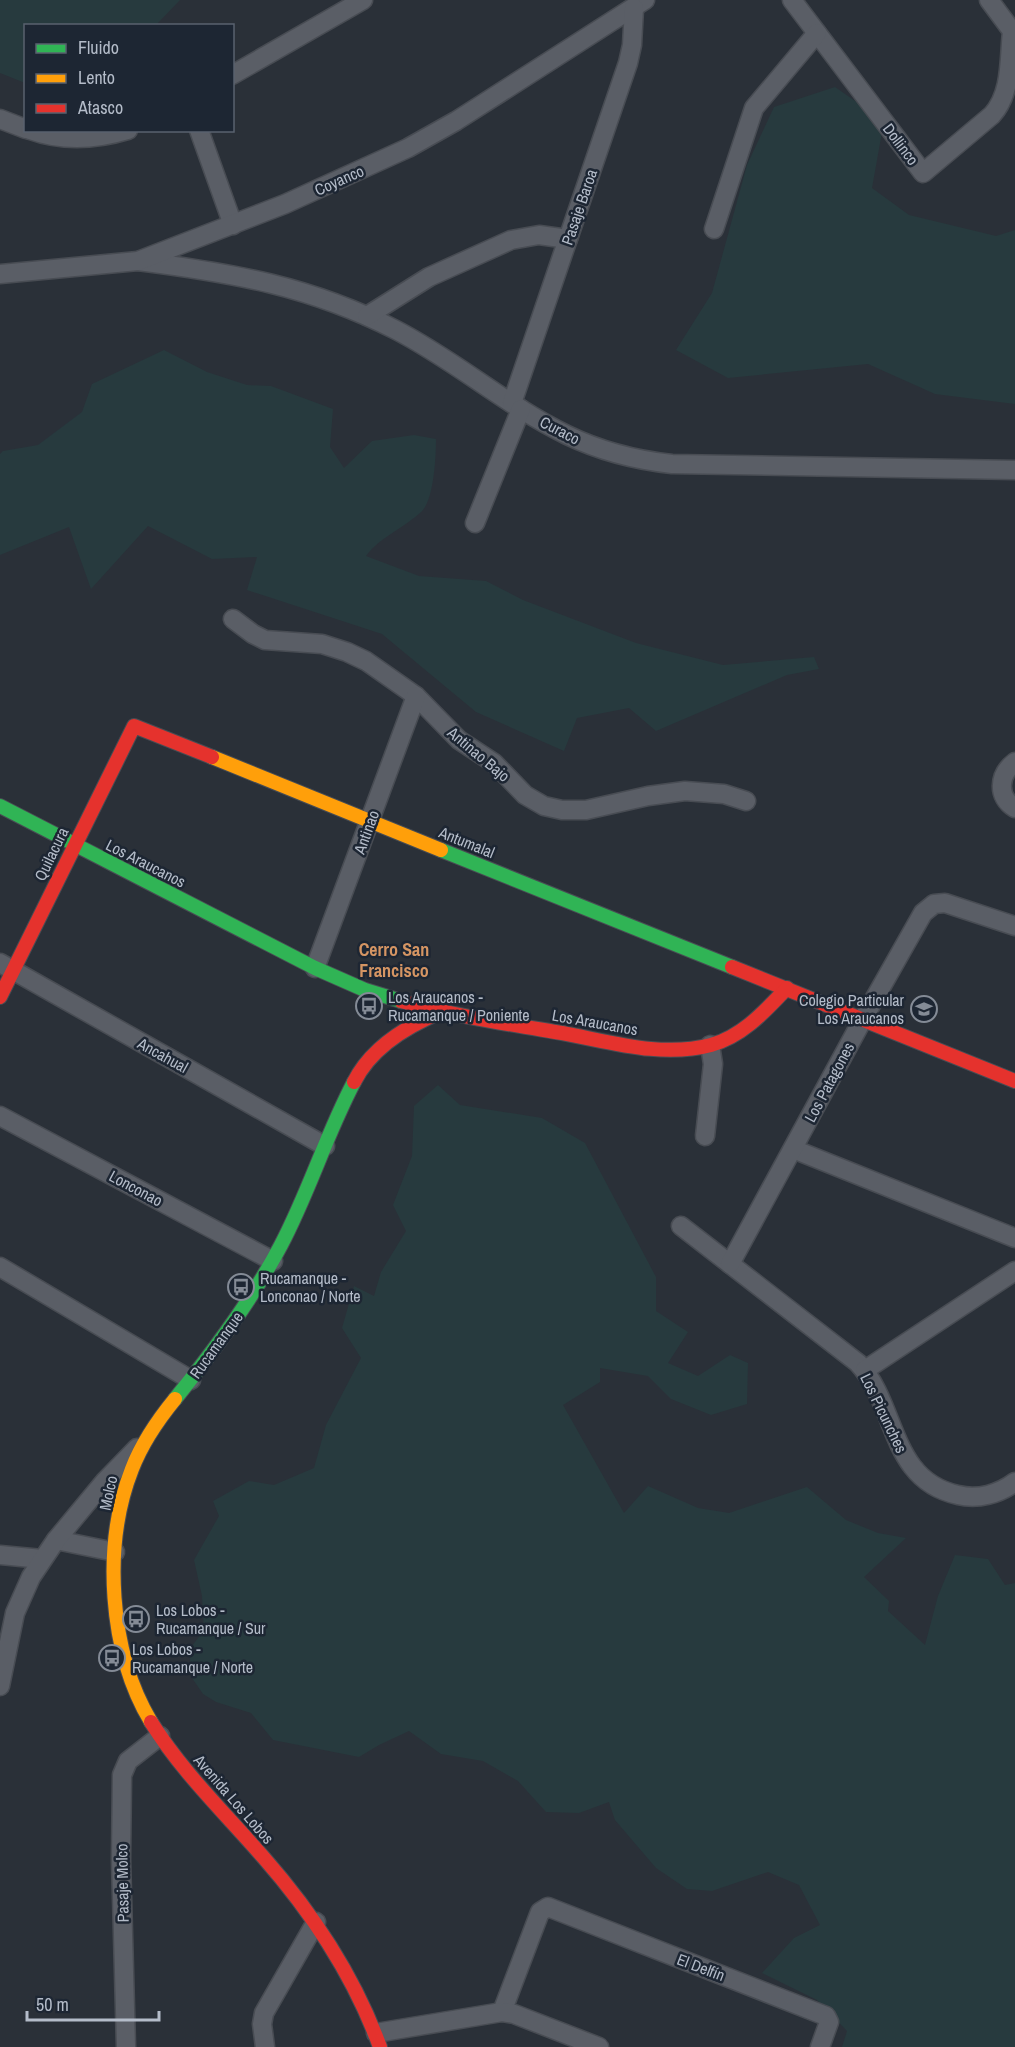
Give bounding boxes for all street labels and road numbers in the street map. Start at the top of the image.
street label: Dollinco [878,118,924,170]
street label: Coyanco [311,159,367,201]
street label: Pasaje Baroa [556,166,602,248]
street label: Curaco [536,411,584,449]
street label: Antinao Bajo [442,721,515,787]
street label: Antinao [348,807,384,858]
street label: Antumalal [435,820,498,863]
street label: Quilacura [29,823,74,884]
street label: Los Araucanos [102,833,190,893]
street label: Los Araucanos [550,1004,640,1040]
street label: Ancahual [133,1032,192,1078]
street label: Los Patagones [799,1038,859,1126]
street label: Lonconao [105,1165,167,1211]
street label: Rucamanque [184,1307,248,1383]
street label: Los Picunches [855,1369,913,1457]
street label: Molco [94,1474,122,1512]
street label: Avenida Los Lobos [188,1749,279,1849]
street label: Pasaje Molco [110,1843,134,1923]
street label: El Delfín [674,1948,728,1986]

